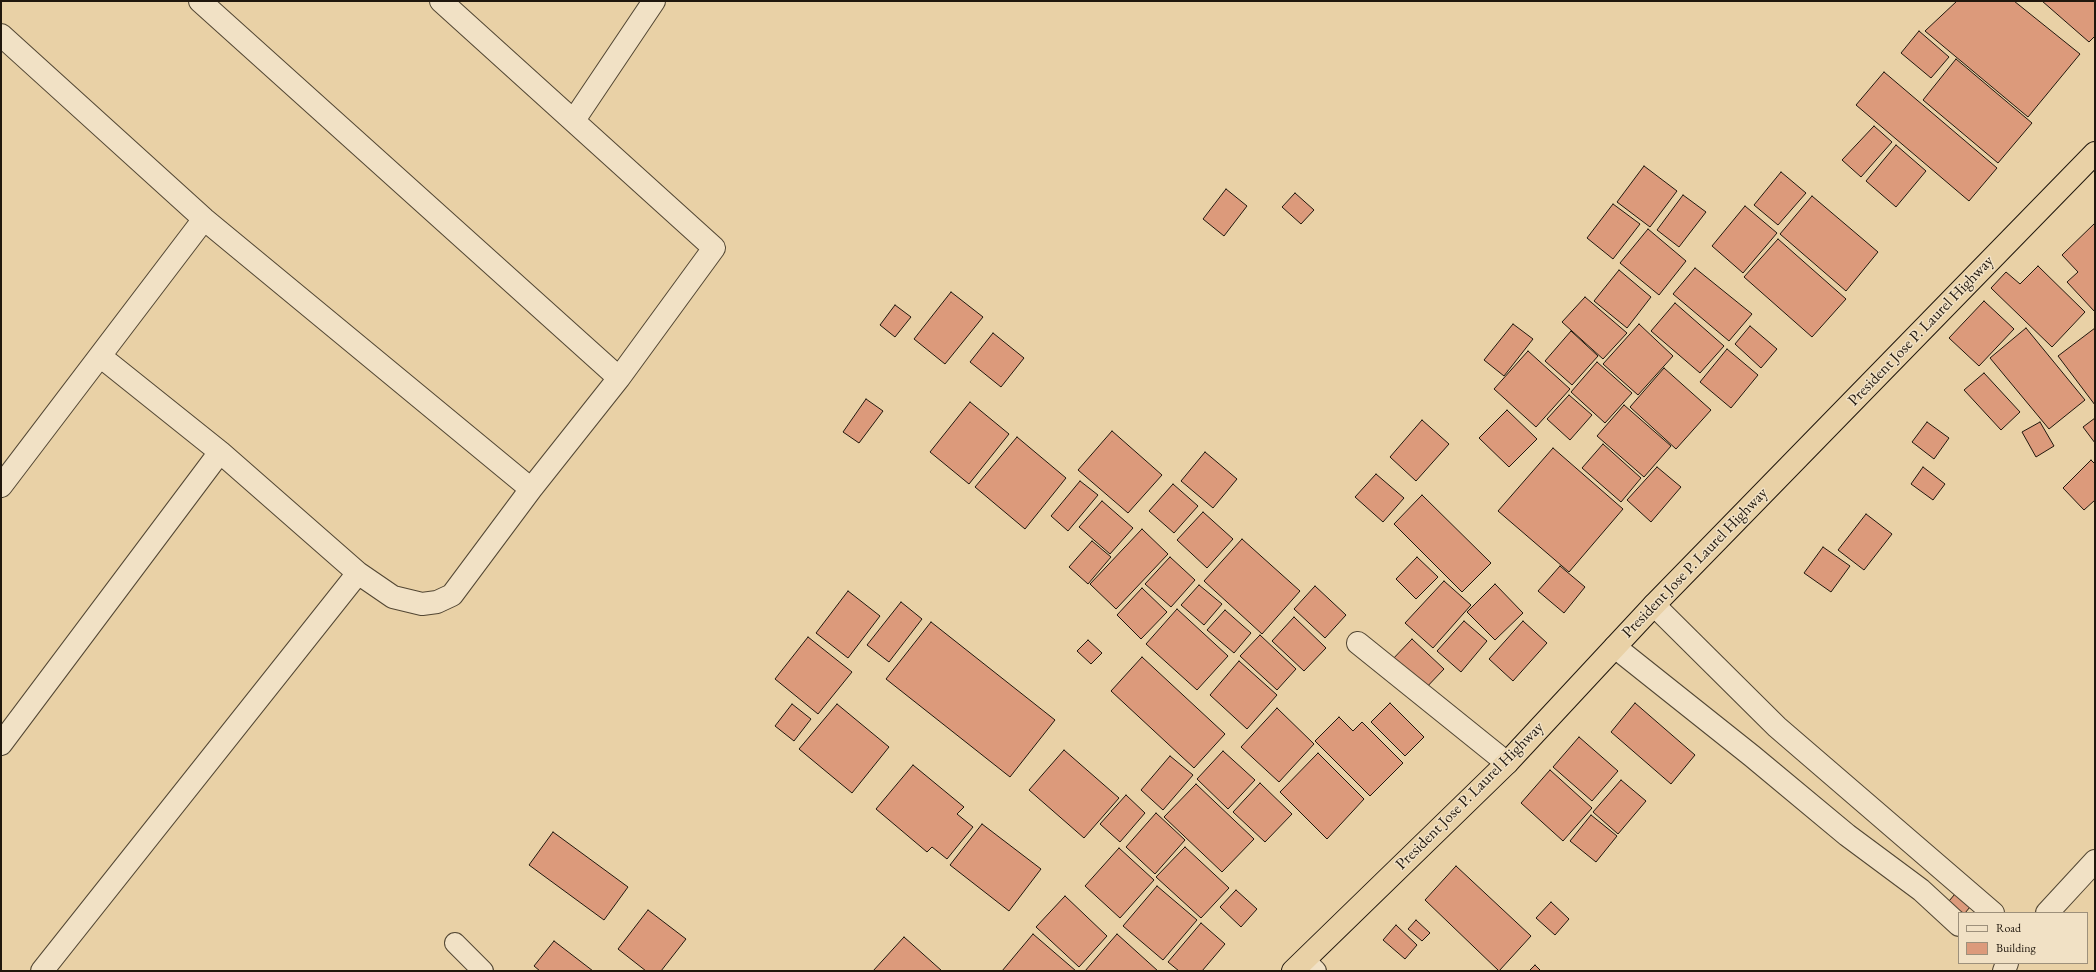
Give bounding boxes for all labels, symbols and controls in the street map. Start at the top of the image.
street label: President Jose P. Laurel Highway [1844,252,1998,410]
street label: President Jose P. Laurel Highway [1618,484,1772,642]
street label: President Jose P. Laurel Highway [1392,718,1548,874]
legend [1958,912,2088,964]
text: Road [1996,920,2021,936]
text: Building [1996,940,2036,956]

